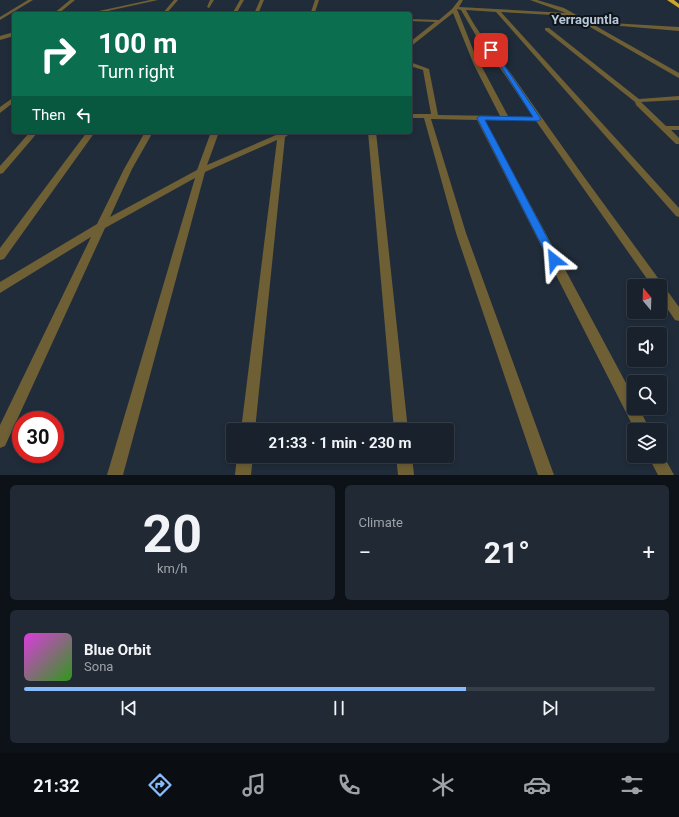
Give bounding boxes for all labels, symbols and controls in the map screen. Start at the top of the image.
district label: Yerraguntla [551,12,619,27]
text: 100 m [98,27,177,60]
icon: right [32,28,84,80]
pin [474,33,508,67]
icon: arrive [480,39,502,61]
text: Turn right [98,61,175,82]
icon: left [73,104,95,126]
text: Then [32,106,65,124]
position arrow [533,239,575,281]
north arrow [627,279,667,319]
map controls [627,279,667,463]
button: sound [627,327,667,367]
button: search [627,375,667,415]
speed limit sign: 30 [12,411,64,463]
button: layers [627,423,667,463]
text: 21:33 · 1 min · 230 m [269,434,411,452]
text: 20 [142,504,202,565]
text: Climate [359,515,403,530]
text: 21° [484,535,530,570]
text: − [359,540,371,565]
text: + [643,540,655,565]
text: km/h [157,561,188,576]
text: Blue Orbit [84,641,151,659]
text: Sona [84,659,113,674]
icon: previous [118,697,140,719]
icon: pause [328,697,350,719]
icon: next [539,697,561,719]
icon: directions [146,771,174,799]
icon: music [240,771,268,799]
icon: phone [335,771,363,799]
icon: climate [429,771,457,799]
icon: car [523,771,551,799]
icon: filters [618,771,646,799]
text: 21:32 [33,775,80,796]

